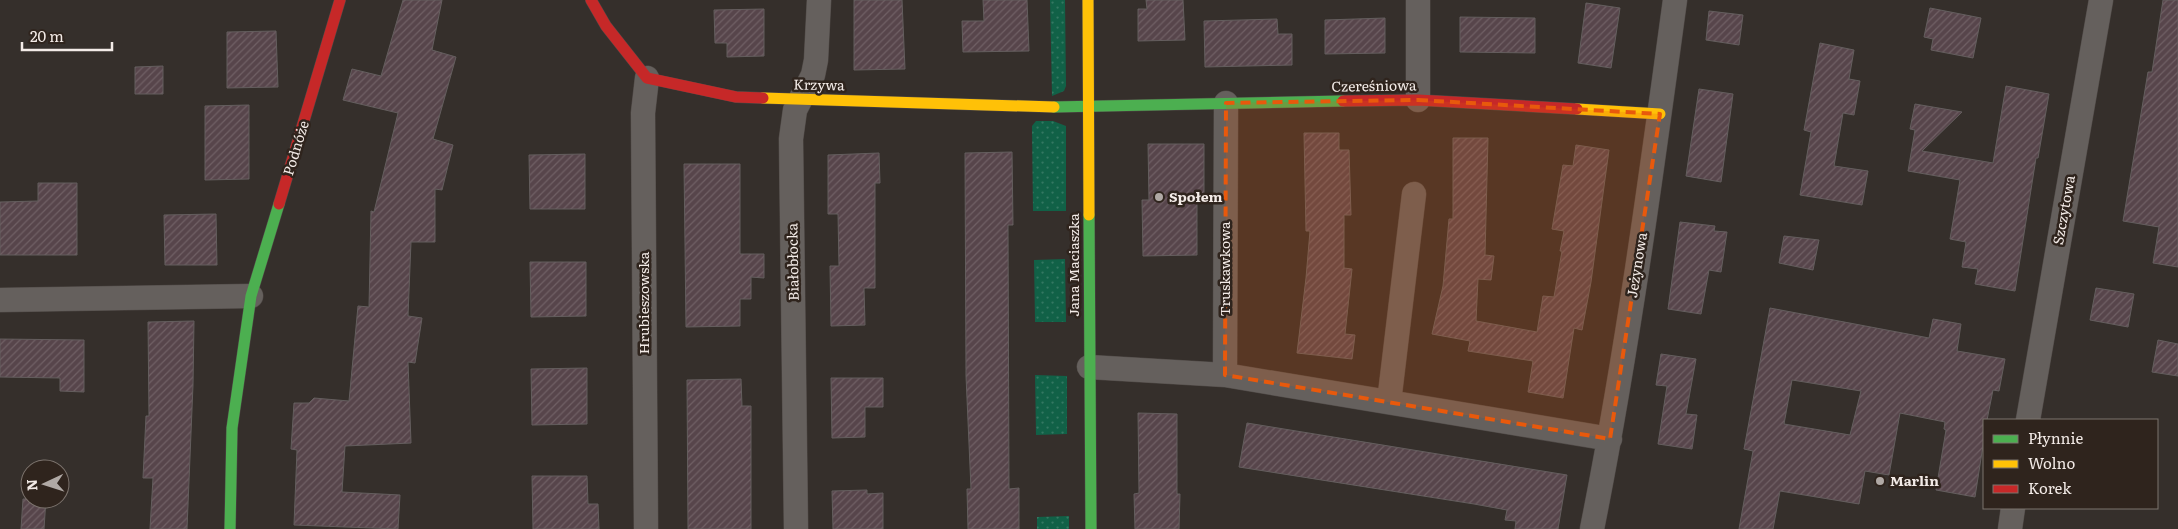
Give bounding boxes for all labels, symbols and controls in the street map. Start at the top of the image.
scale bar [22,20,112,52]
text: 20 m [30,24,64,47]
street label: Krzywa [793,74,845,94]
street label: Czereśniowa [1331,74,1417,96]
street label: Podnóże [277,118,313,178]
street label: Szczytowa [2047,173,2079,246]
place label: Społem [1169,186,1222,206]
marker: Społem [1153,191,1165,203]
street label: Jana Maciaszka [1063,213,1083,317]
street label: Truskawkowa [1214,221,1234,317]
street label: Białobłocka [781,222,803,301]
street label: Jeżynowa [1621,230,1651,299]
street label: Hrubieszowska [633,251,653,354]
legend [1983,419,2158,509]
text: Płynnie [2028,426,2083,449]
text: Wolno [2028,451,2075,474]
north arrow [20,459,70,509]
place label: Marlin [1890,470,1939,490]
marker: Marlin [1874,475,1886,487]
text: Korek [2028,476,2072,499]
text: N [21,478,41,492]

